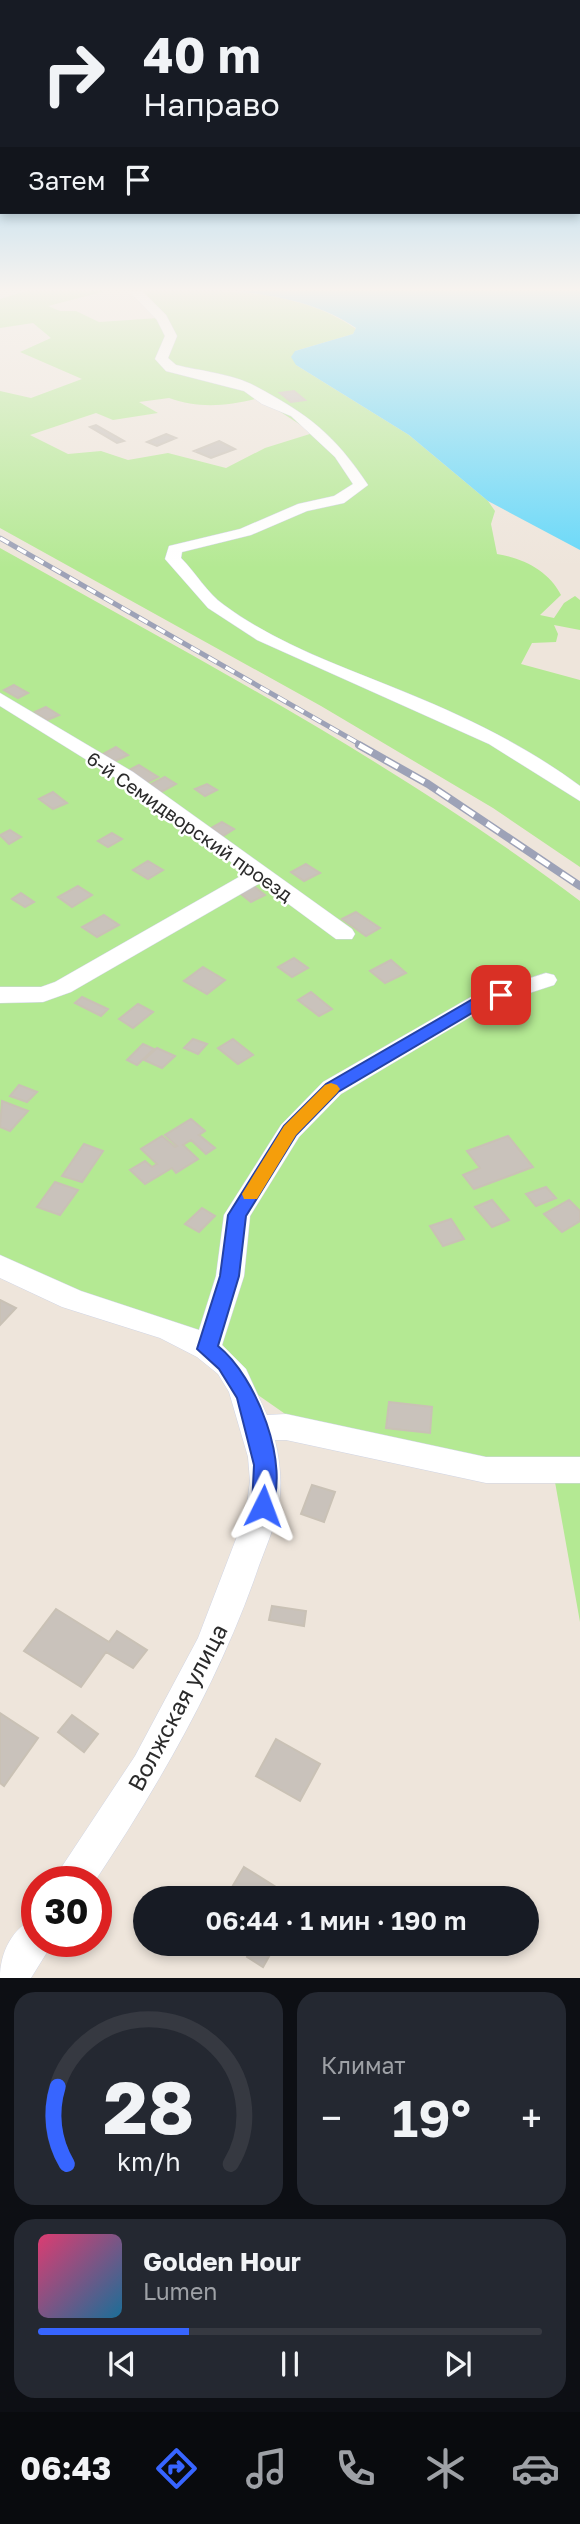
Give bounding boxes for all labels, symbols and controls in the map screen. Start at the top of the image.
text: 40 m [143,25,261,84]
icon: right [28,28,119,119]
text: Направо [143,85,280,123]
icon: arrive [119,161,157,199]
text: Затем [28,165,105,196]
street label: 6-й Семидворский проезд [83,746,298,906]
pin [471,965,531,1025]
icon: arrive [482,976,520,1014]
position arrow [226,1469,300,1543]
street label: Волжская улица [121,1619,233,1795]
speed limit sign: 30 [21,1866,112,1957]
text: 06:44 · 1 мин · 190 m [206,1905,466,1936]
text: Климат [321,2051,406,2079]
text: 28 [103,2064,194,2151]
text: 19° [392,2086,471,2148]
text: − [321,2095,342,2140]
text: + [521,2095,542,2140]
text: km/h [117,2146,180,2177]
text: Golden Hour [143,2246,301,2277]
text: Lumen [143,2277,217,2305]
icon: previous [103,2345,141,2383]
icon: pause [271,2345,309,2383]
icon: next [439,2345,477,2383]
icon: directions [152,2444,201,2493]
icon: music [242,2444,291,2493]
icon: phone [331,2444,380,2493]
icon: climate [421,2444,470,2493]
icon: car [511,2444,560,2493]
text: 06:43 [20,2449,111,2487]

